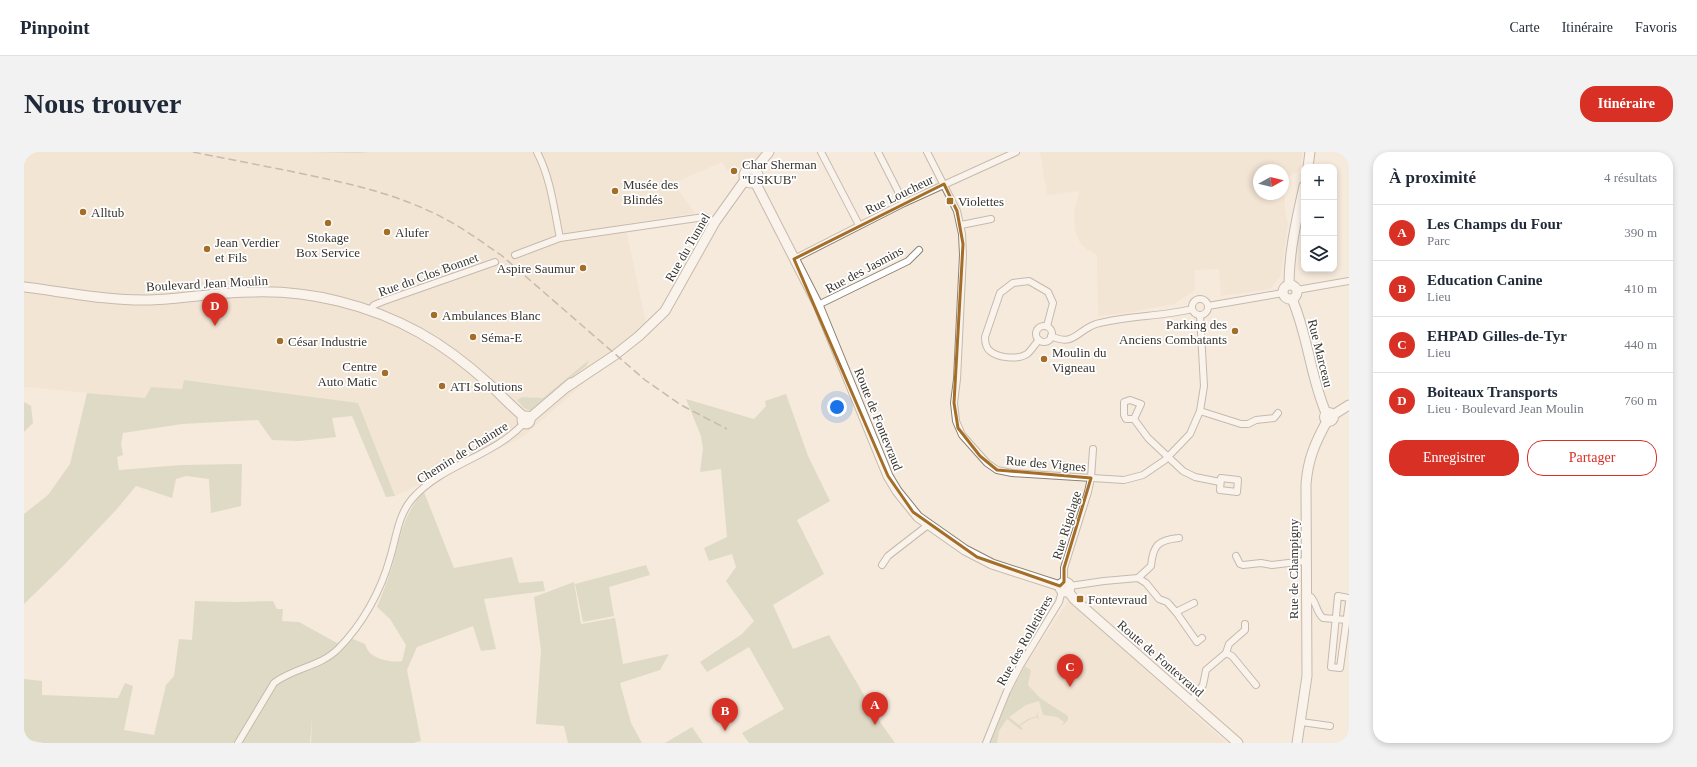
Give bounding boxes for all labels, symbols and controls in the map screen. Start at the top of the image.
text: Pinpoint [20,17,90,38]
text: Carte [1509,20,1540,35]
text: Itinéraire [1562,20,1613,35]
text: Favoris [1635,20,1677,35]
button: Itinéraire [1580,86,1673,122]
text: Nous trouver [24,88,181,119]
place label: Char Sherman "USKUB" [742,157,817,187]
north arrow [1253,164,1289,200]
map controls [1301,164,1337,272]
button: + [1301,164,1337,200]
marker: Char Sherman "USKUB" [729,166,739,176]
text: À proximité [1389,168,1476,187]
text: 4 résultats [1604,170,1657,185]
street label: Rue Loucheur [863,171,936,217]
place label: Musée des Blindés [623,177,678,207]
marker: Musée des Blindés [610,186,620,196]
place label: Violettes [958,194,1004,209]
marker: Violettes [945,196,955,206]
button: − [1301,200,1337,236]
place label: Alltub [91,205,124,220]
marker: Alltub [78,207,88,217]
street label: Rue du Tunnel [662,210,713,284]
text: Les Champs du Four [1427,216,1562,232]
marker: Stokage Box Service [323,218,333,228]
place label: Alufer [395,225,430,240]
text: A [1397,225,1407,240]
text: 390 m [1624,225,1657,240]
marker: Alufer [382,227,392,237]
place label: Stokage Box Service [296,230,360,260]
text: Parc [1427,233,1450,248]
place label: Jean Verdier et Fils [215,235,280,265]
button: layers [1301,236,1337,272]
street label: Rue des Jasmins [823,243,906,296]
marker: Jean Verdier et Fils [202,244,212,254]
street label: Rue du Clos Bonnet [376,249,480,299]
place label: Aspire Saumur [497,261,576,276]
marker: Aspire Saumur [578,263,588,273]
text: Education Canine [1427,272,1542,288]
street label: Boulevard Jean Moulin [146,273,269,294]
text: B [1398,281,1406,296]
text: 410 m [1624,281,1657,296]
text: Lieu [1427,289,1451,304]
pin: D [202,293,228,326]
place label: Ambulances Blanc [442,308,541,323]
marker: Ambulances Blanc [429,310,439,320]
place label: Parking des Anciens Combatants [1119,317,1227,347]
street label: Rue Marceau [1305,318,1336,389]
marker: Parking des Anciens Combatants [1230,326,1240,336]
text: EHPAD Gilles-de-Tyr [1427,328,1567,344]
place label: Séma-E [481,330,522,345]
marker: Séma-E [468,332,478,342]
place label: César Industrie [288,334,367,349]
marker: César Industrie [275,336,285,346]
text: C [1397,337,1407,352]
text: 440 m [1624,337,1657,352]
place label: Moulin du Vigneau [1052,345,1107,375]
text: Lieu [1427,345,1451,360]
marker: Moulin du Vigneau [1039,354,1049,364]
place label: Centre Auto Matic [317,359,377,389]
street label: Route de Fontevraud [851,366,906,473]
marker: Centre Auto Matic [380,368,390,378]
place label: ATI Solutions [450,379,523,394]
marker: ATI Solutions [437,381,447,391]
text: Boiteaux Transports [1427,384,1558,400]
text: D [1397,393,1407,408]
text: 760 m [1624,393,1657,408]
your location [827,397,847,417]
text: Lieu · Boulevard Jean Moulin [1427,401,1584,416]
street label: Chemin de Chaintre [414,418,511,487]
button: Enregistrer [1389,440,1519,476]
button: Partager [1527,440,1657,476]
street label: Rue des Vignes [1005,453,1087,474]
street label: Rue Rigolage [1049,489,1084,561]
street label: Rue de Champigny [1286,518,1301,619]
street label: Rue des Rolletières [993,592,1056,688]
place label: Fontevraud [1088,592,1148,607]
marker: Fontevraud [1075,594,1085,604]
street label: Route de Fontevraud [1115,617,1207,700]
pin: C [1057,654,1083,687]
pin: A [862,692,888,725]
pin: B [712,698,738,731]

